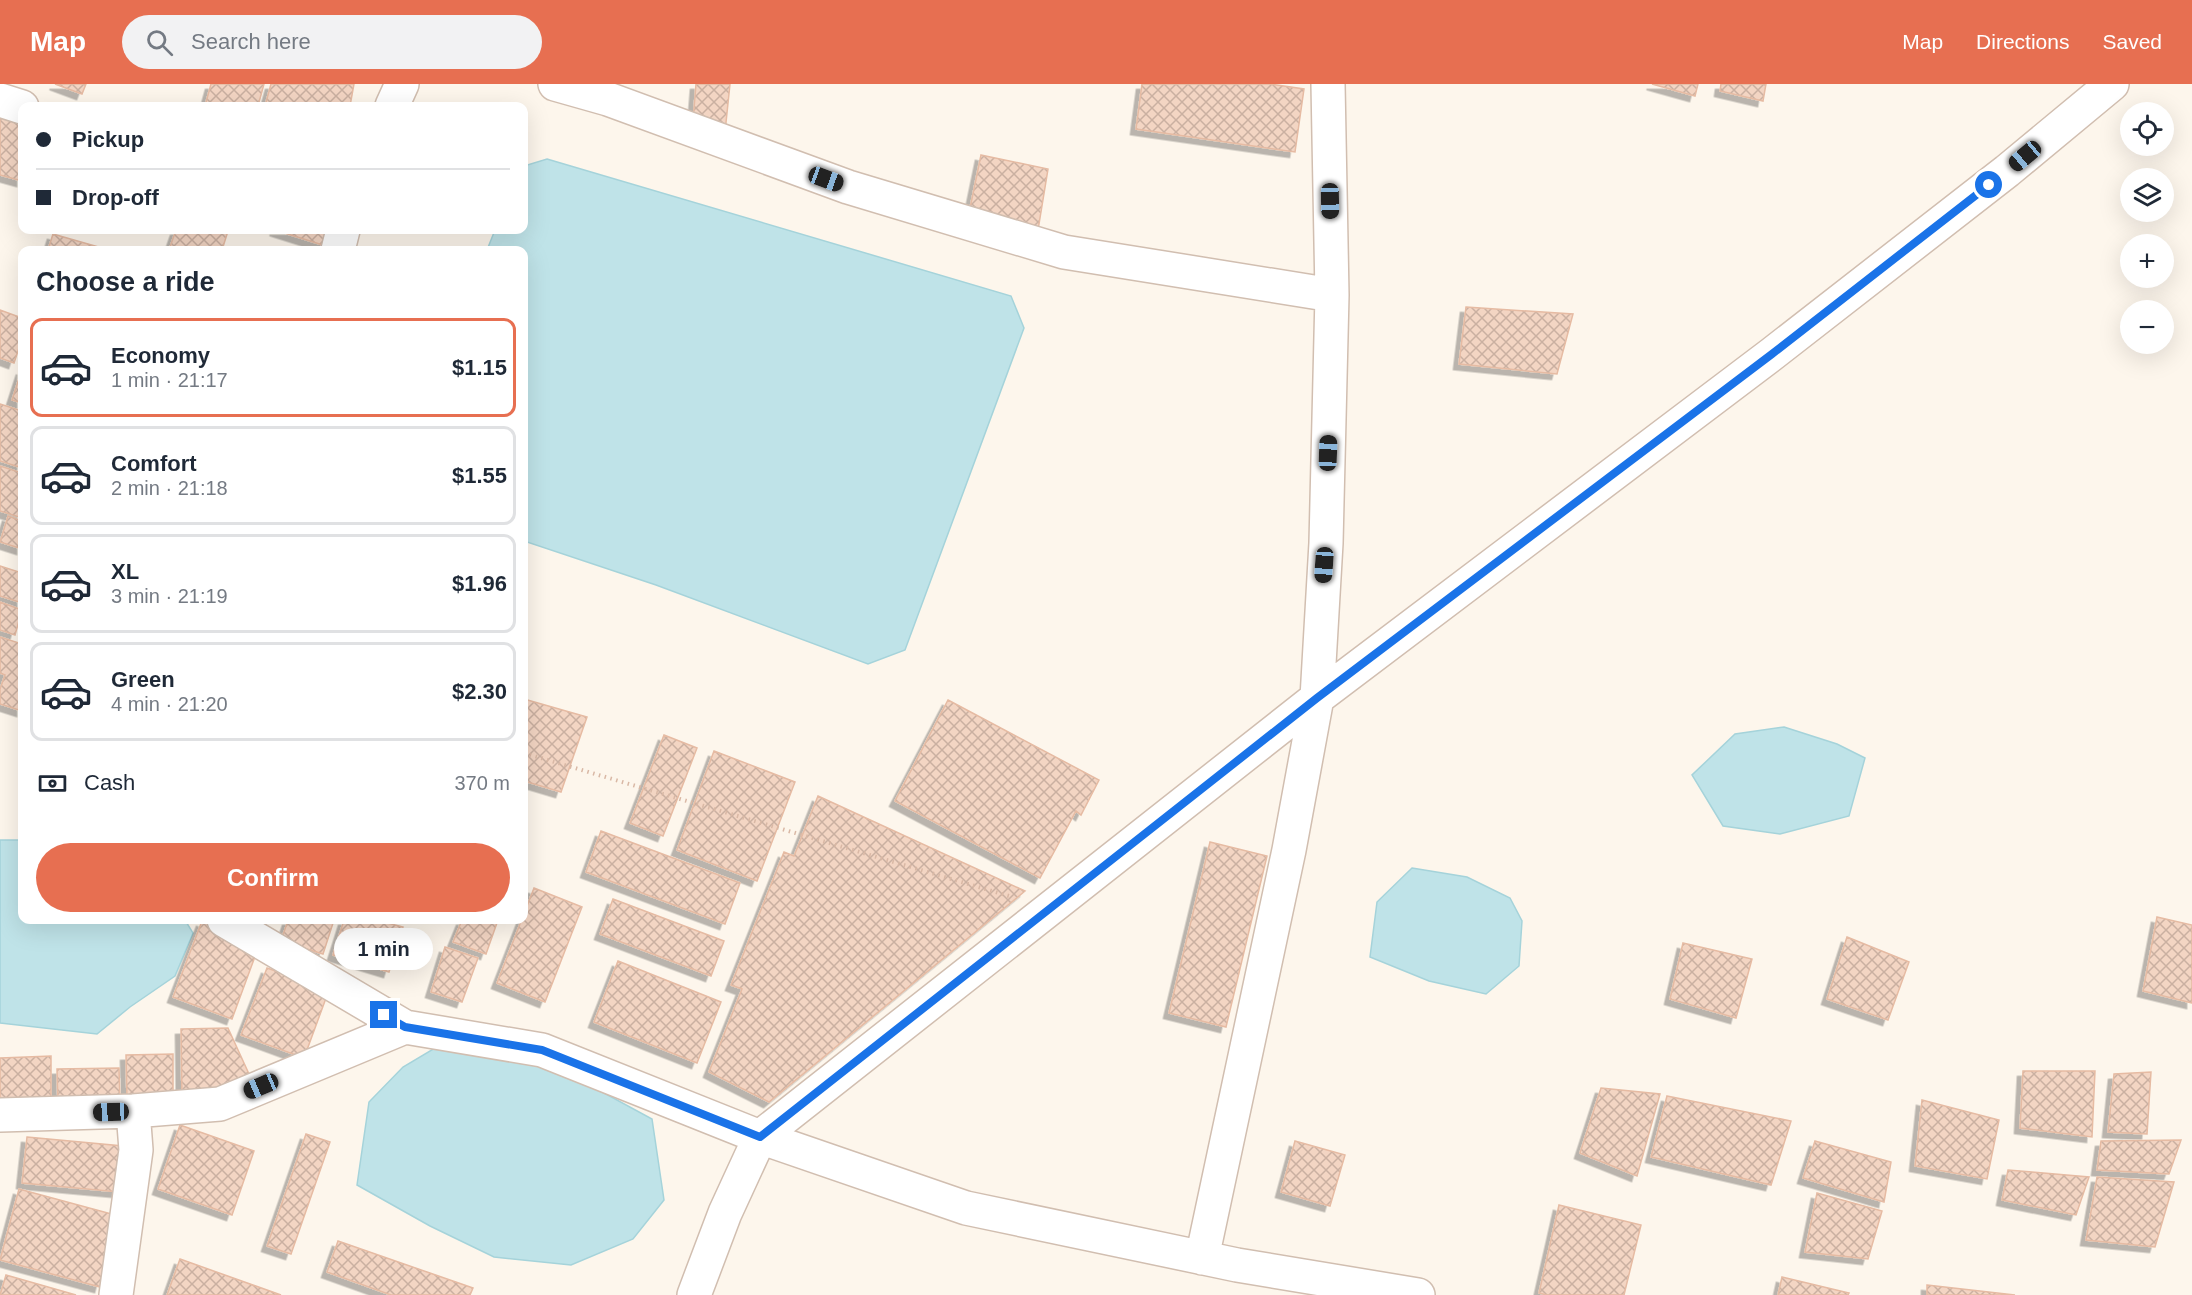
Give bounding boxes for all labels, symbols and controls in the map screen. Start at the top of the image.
search box [122,15,542,69]
text: Map [30,26,86,57]
icon: search [143,26,176,59]
text: Search here [191,29,311,54]
text: Map [1902,30,1943,53]
text: Directions [1976,30,2069,53]
text: Saved [2102,30,2162,53]
map controls [2120,102,2174,354]
button: locate [2120,102,2174,156]
text: Pickup [72,127,144,152]
car [2005,138,2045,174]
car [806,164,846,194]
button: layers [2120,168,2174,222]
route start [1975,171,2002,198]
car [1321,183,1339,219]
text: Drop-off [72,185,159,210]
button: + [2120,234,2174,288]
text: Choose a ride [36,267,215,297]
button: − [2120,300,2174,354]
icon: car [39,341,93,395]
text: Economy [111,343,210,368]
text: $1.15 [452,355,507,380]
text: 1 min · 21:17 [111,369,228,391]
car [1318,435,1338,471]
icon: car [39,449,93,503]
text: Comfort [111,451,197,476]
text: $1.55 [452,463,507,488]
text: 2 min · 21:18 [111,477,228,499]
car [1314,546,1334,584]
icon: car [39,557,93,611]
text: XL [111,559,139,584]
text: $1.96 [452,571,507,596]
text: 3 min · 21:19 [111,585,228,607]
icon: car [39,665,93,719]
text: Green [111,667,175,692]
text: $2.30 [452,679,507,704]
text: 4 min · 21:20 [111,693,228,715]
icon: cash [36,767,69,800]
text: Cash [84,770,135,795]
text: 370 m [454,772,510,794]
button: Confirm [36,843,510,912]
callout: 1 min [334,928,434,970]
text: 1 min [357,938,410,960]
route end [370,1001,397,1028]
car [241,1071,281,1101]
car [93,1102,129,1122]

